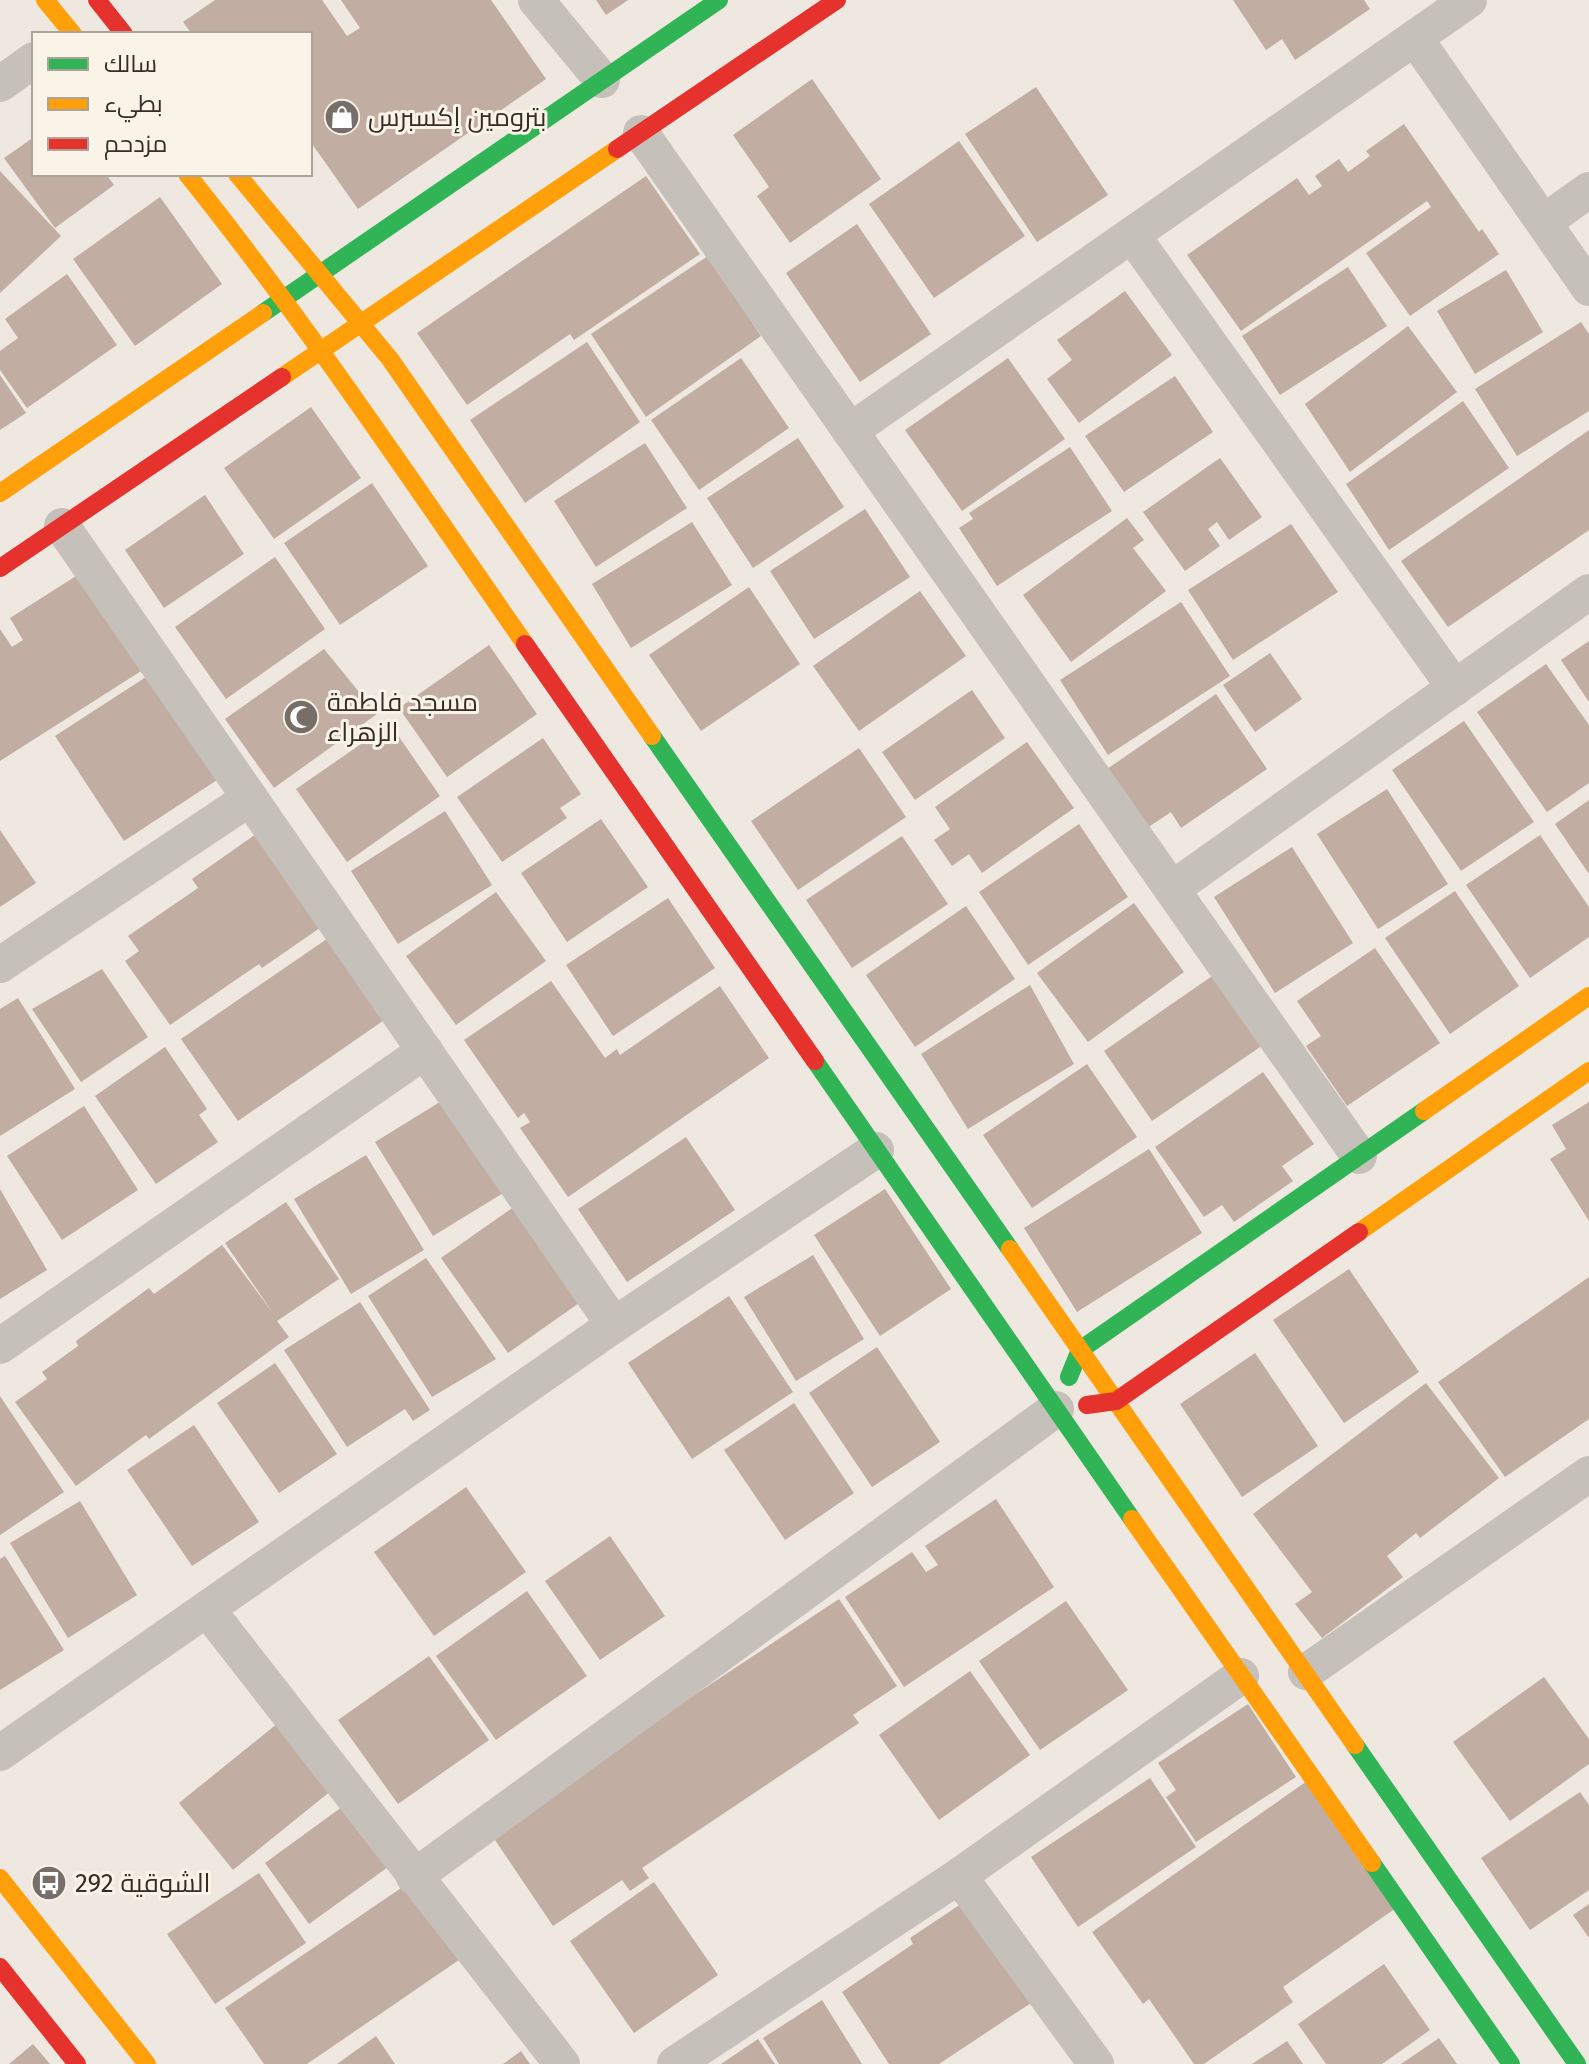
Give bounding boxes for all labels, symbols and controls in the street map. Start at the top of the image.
legend [32,32,312,176]
text: سالك [104,50,157,78]
text: بطيء [104,90,163,123]
shop icon: بترومين إكسبرس [323,98,361,136]
place label: بترومين إكسبرس [368,102,547,134]
text: مزدحم [104,130,167,160]
place label: مسجد فاطمة الزهراء [327,687,478,748]
mosque icon: مسجد فاطمة الزهراء [282,698,320,736]
bus stop icon: الشوقية 292 [30,1864,68,1902]
place label: الشوقية 292 [75,1868,210,1899]

